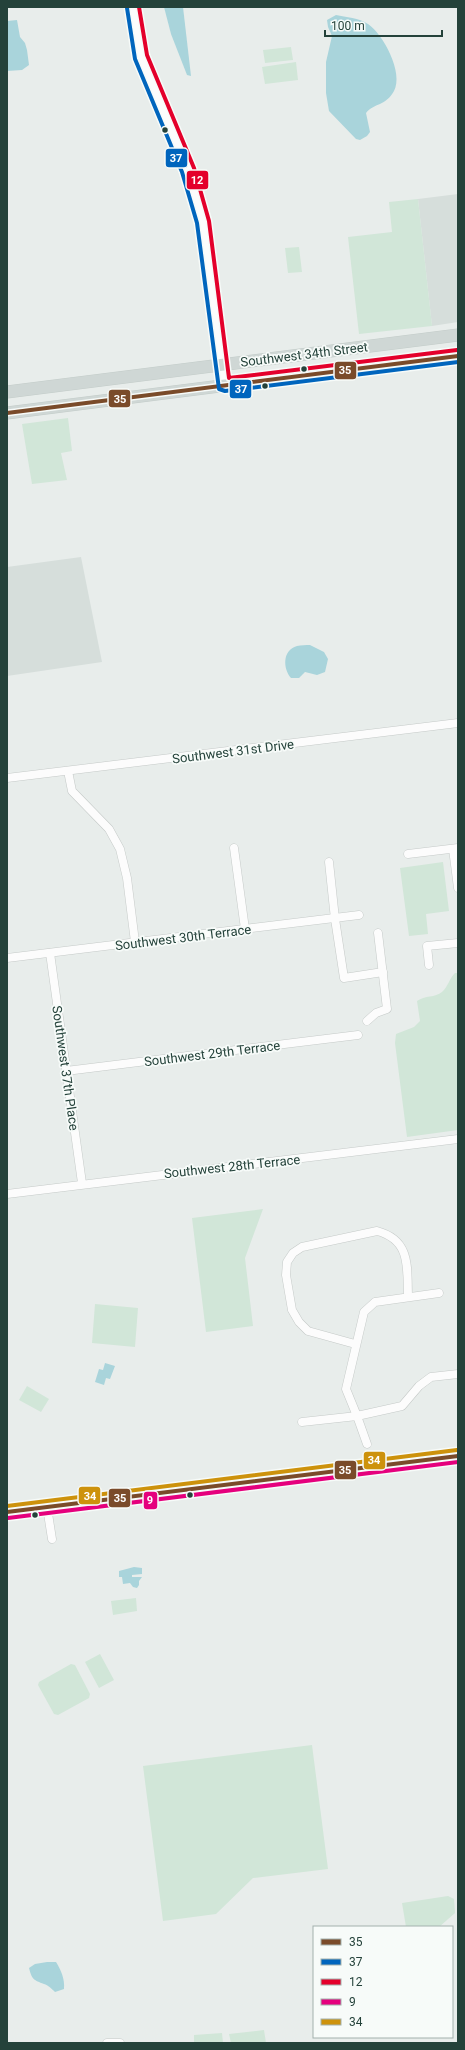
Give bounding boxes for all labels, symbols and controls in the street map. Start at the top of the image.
scale bar [325,12,442,38]
text: 100 m [331,19,365,33]
unlabelled marker [160,125,170,135]
line badge: 37 [165,148,188,168]
text: 37 [170,152,182,165]
line badge: 12 [186,170,209,190]
text: 12 [191,174,203,187]
street label: Southwest 34th Street [240,339,369,370]
line badge: 35 [334,361,357,380]
unlabelled marker [299,364,309,374]
text: 35 [339,364,351,377]
line badge: 37 [229,379,252,399]
unlabelled marker [260,381,270,391]
text: 37 [235,383,247,396]
line badge: 35 [108,389,131,408]
text: 35 [114,393,126,406]
street label: Southwest 31st Drive [171,737,295,766]
street label: Southwest 30th Terrace [114,922,252,953]
street label: Southwest 37th Place [49,1005,82,1132]
street label: Southwest 29th Terrace [143,1038,281,1069]
street label: Southwest 28th Terrace [163,1152,301,1181]
line badge: 34 [363,1451,386,1470]
text: 34 [368,1454,381,1467]
line badge: 35 [334,1460,357,1480]
text: 35 [339,1464,351,1477]
line badge: 34 [78,1486,101,1505]
line badge: 35 [108,1488,131,1508]
text: 34 [84,1490,97,1503]
unlabelled marker [185,1490,195,1500]
line badge: 9 [143,1491,158,1510]
text: 35 [114,1492,126,1505]
text: 9 [147,1494,153,1507]
unlabelled marker [30,1510,40,1520]
legend [313,1926,453,2038]
text: 35 [349,1935,363,1949]
text: 37 [349,1955,363,1969]
text: 12 [349,1975,363,1989]
text: 9 [349,1995,356,2009]
text: 34 [349,2015,363,2029]

